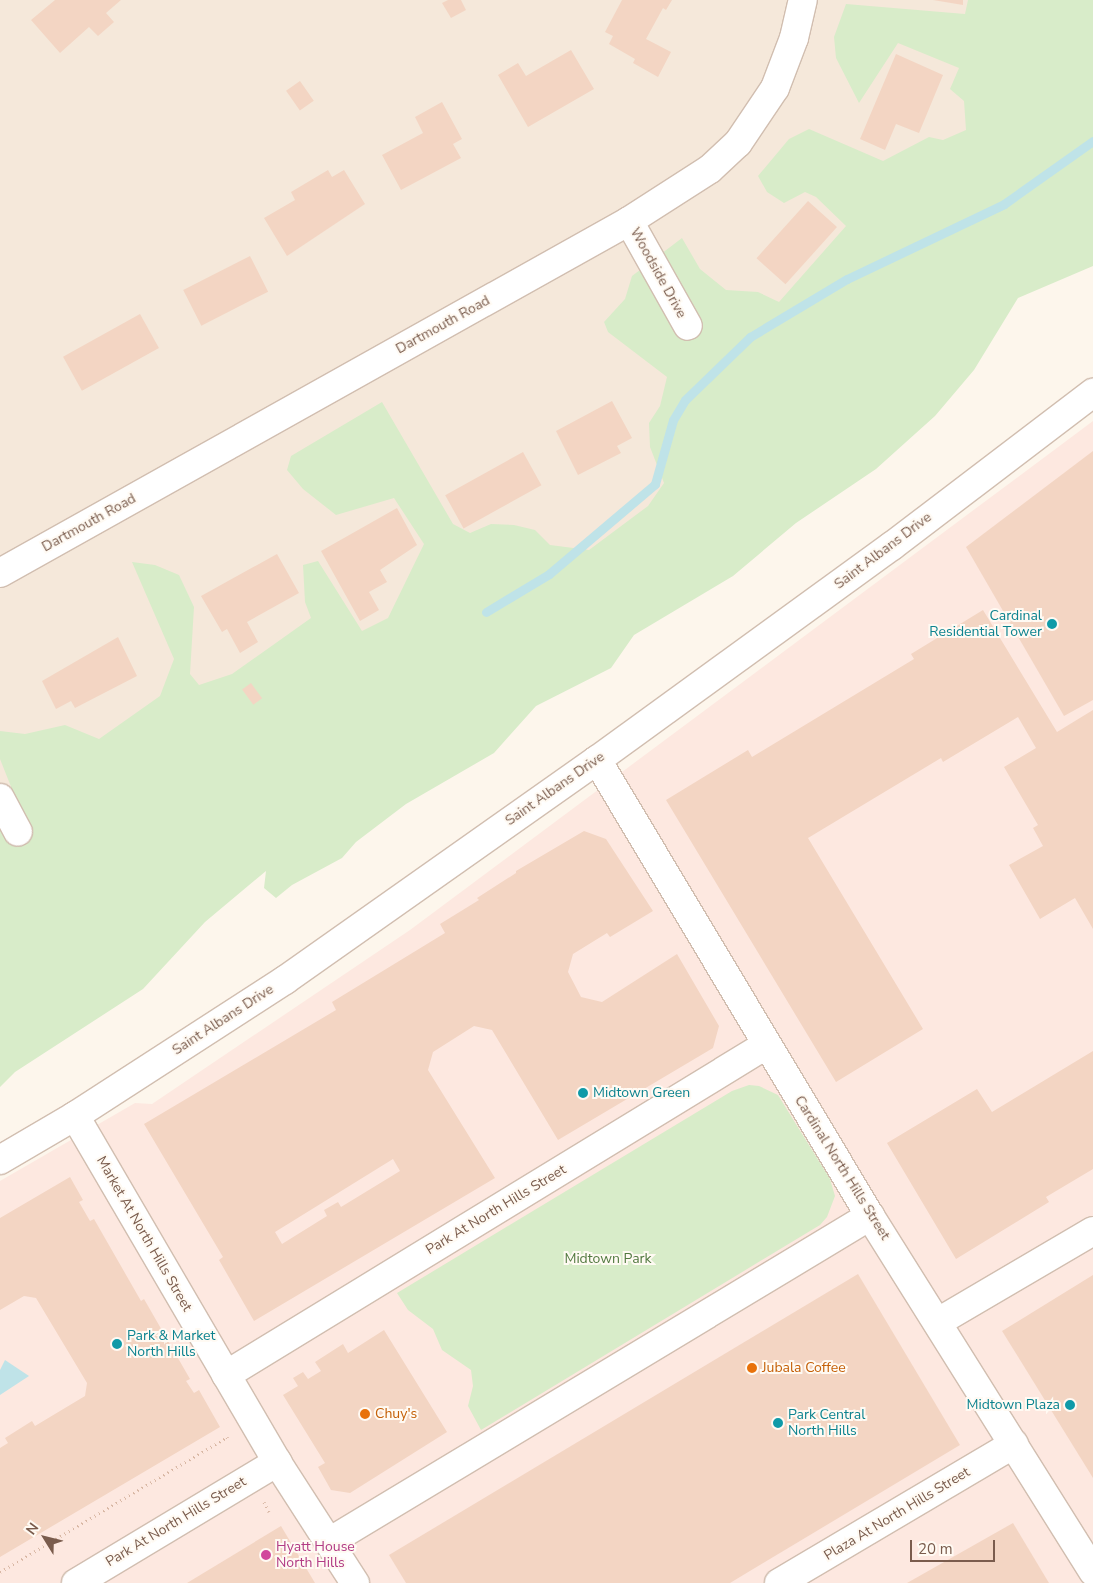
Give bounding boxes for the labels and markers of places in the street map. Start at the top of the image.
place label: Cardinal Residential Tower [929,608,1042,640]
marker: Cardinal Residential Tower [1046,618,1058,630]
place label: Midtown Green [593,1085,690,1101]
marker: Midtown Green [577,1087,589,1099]
place label: Park & Market North Hills [127,1328,215,1360]
marker: Park & Market North Hills [111,1338,123,1350]
place label: Jubala Coffee [762,1360,846,1376]
marker: Jubala Coffee [746,1362,758,1374]
place label: Midtown Plaza [967,1397,1060,1413]
marker: Midtown Plaza [1064,1399,1076,1411]
place label: Chuy's [375,1406,417,1422]
place label: Park Central North Hills [788,1407,865,1440]
marker: Chuy's [359,1408,371,1420]
marker: Park Central North Hills [772,1417,784,1429]
place label: Hyatt House North Hills [276,1539,355,1571]
marker: Hyatt House North Hills [260,1549,272,1561]

